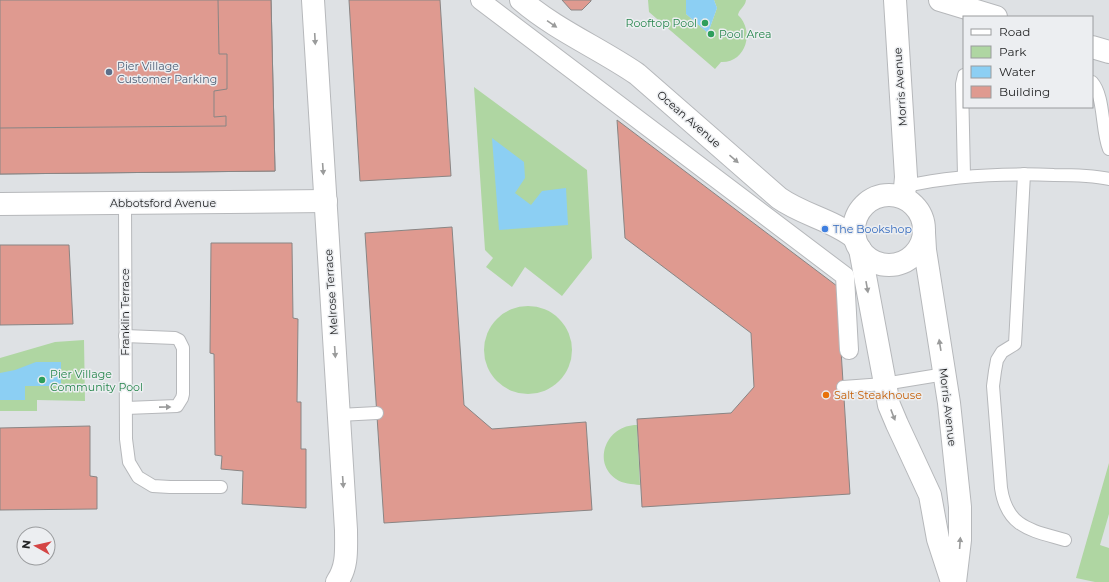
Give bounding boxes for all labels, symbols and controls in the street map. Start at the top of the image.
place label: Rooftop Pool [626,16,697,30]
legend [963,16,1093,108]
marker: Rooftop Pool [700,18,710,28]
one-way arrow [546,20,558,27]
text: Road [999,24,1030,39]
place label: Pool Area [719,27,772,41]
marker: Pool Area [706,29,716,39]
one-way arrow [312,33,319,45]
text: Park [999,44,1027,59]
street label: Morris Avenue [890,47,910,127]
place label: Pier Village Customer Parking [117,59,217,86]
text: Water [999,64,1036,79]
marker: Pier Village Customer Parking [104,67,114,77]
text: Building [999,84,1050,99]
street label: Ocean Avenue [654,87,724,151]
one-way arrow [730,154,739,163]
one-way arrow [320,163,327,175]
street label: Abbotsford Avenue [110,196,216,210]
place label: The Bookshop [833,222,912,236]
marker: The Bookshop [820,224,830,234]
street label: Melrose Terrace [321,248,341,335]
street label: Franklin Terrace [118,268,132,356]
one-way arrow [864,281,870,293]
one-way arrow [937,338,943,351]
one-way arrow [332,346,339,358]
place label: Pier Village Community Pool [50,367,143,394]
street label: Morris Avenue [936,367,960,447]
marker: Pier Village Community Pool [37,375,47,385]
place label: Salt Steakhouse [834,388,922,402]
marker: Salt Steakhouse [821,390,831,400]
one-way arrow [159,404,171,411]
one-way arrow [890,409,896,421]
one-way arrow [340,476,347,488]
north arrow [16,526,56,566]
one-way arrow [956,537,963,549]
text: N [19,539,34,550]

